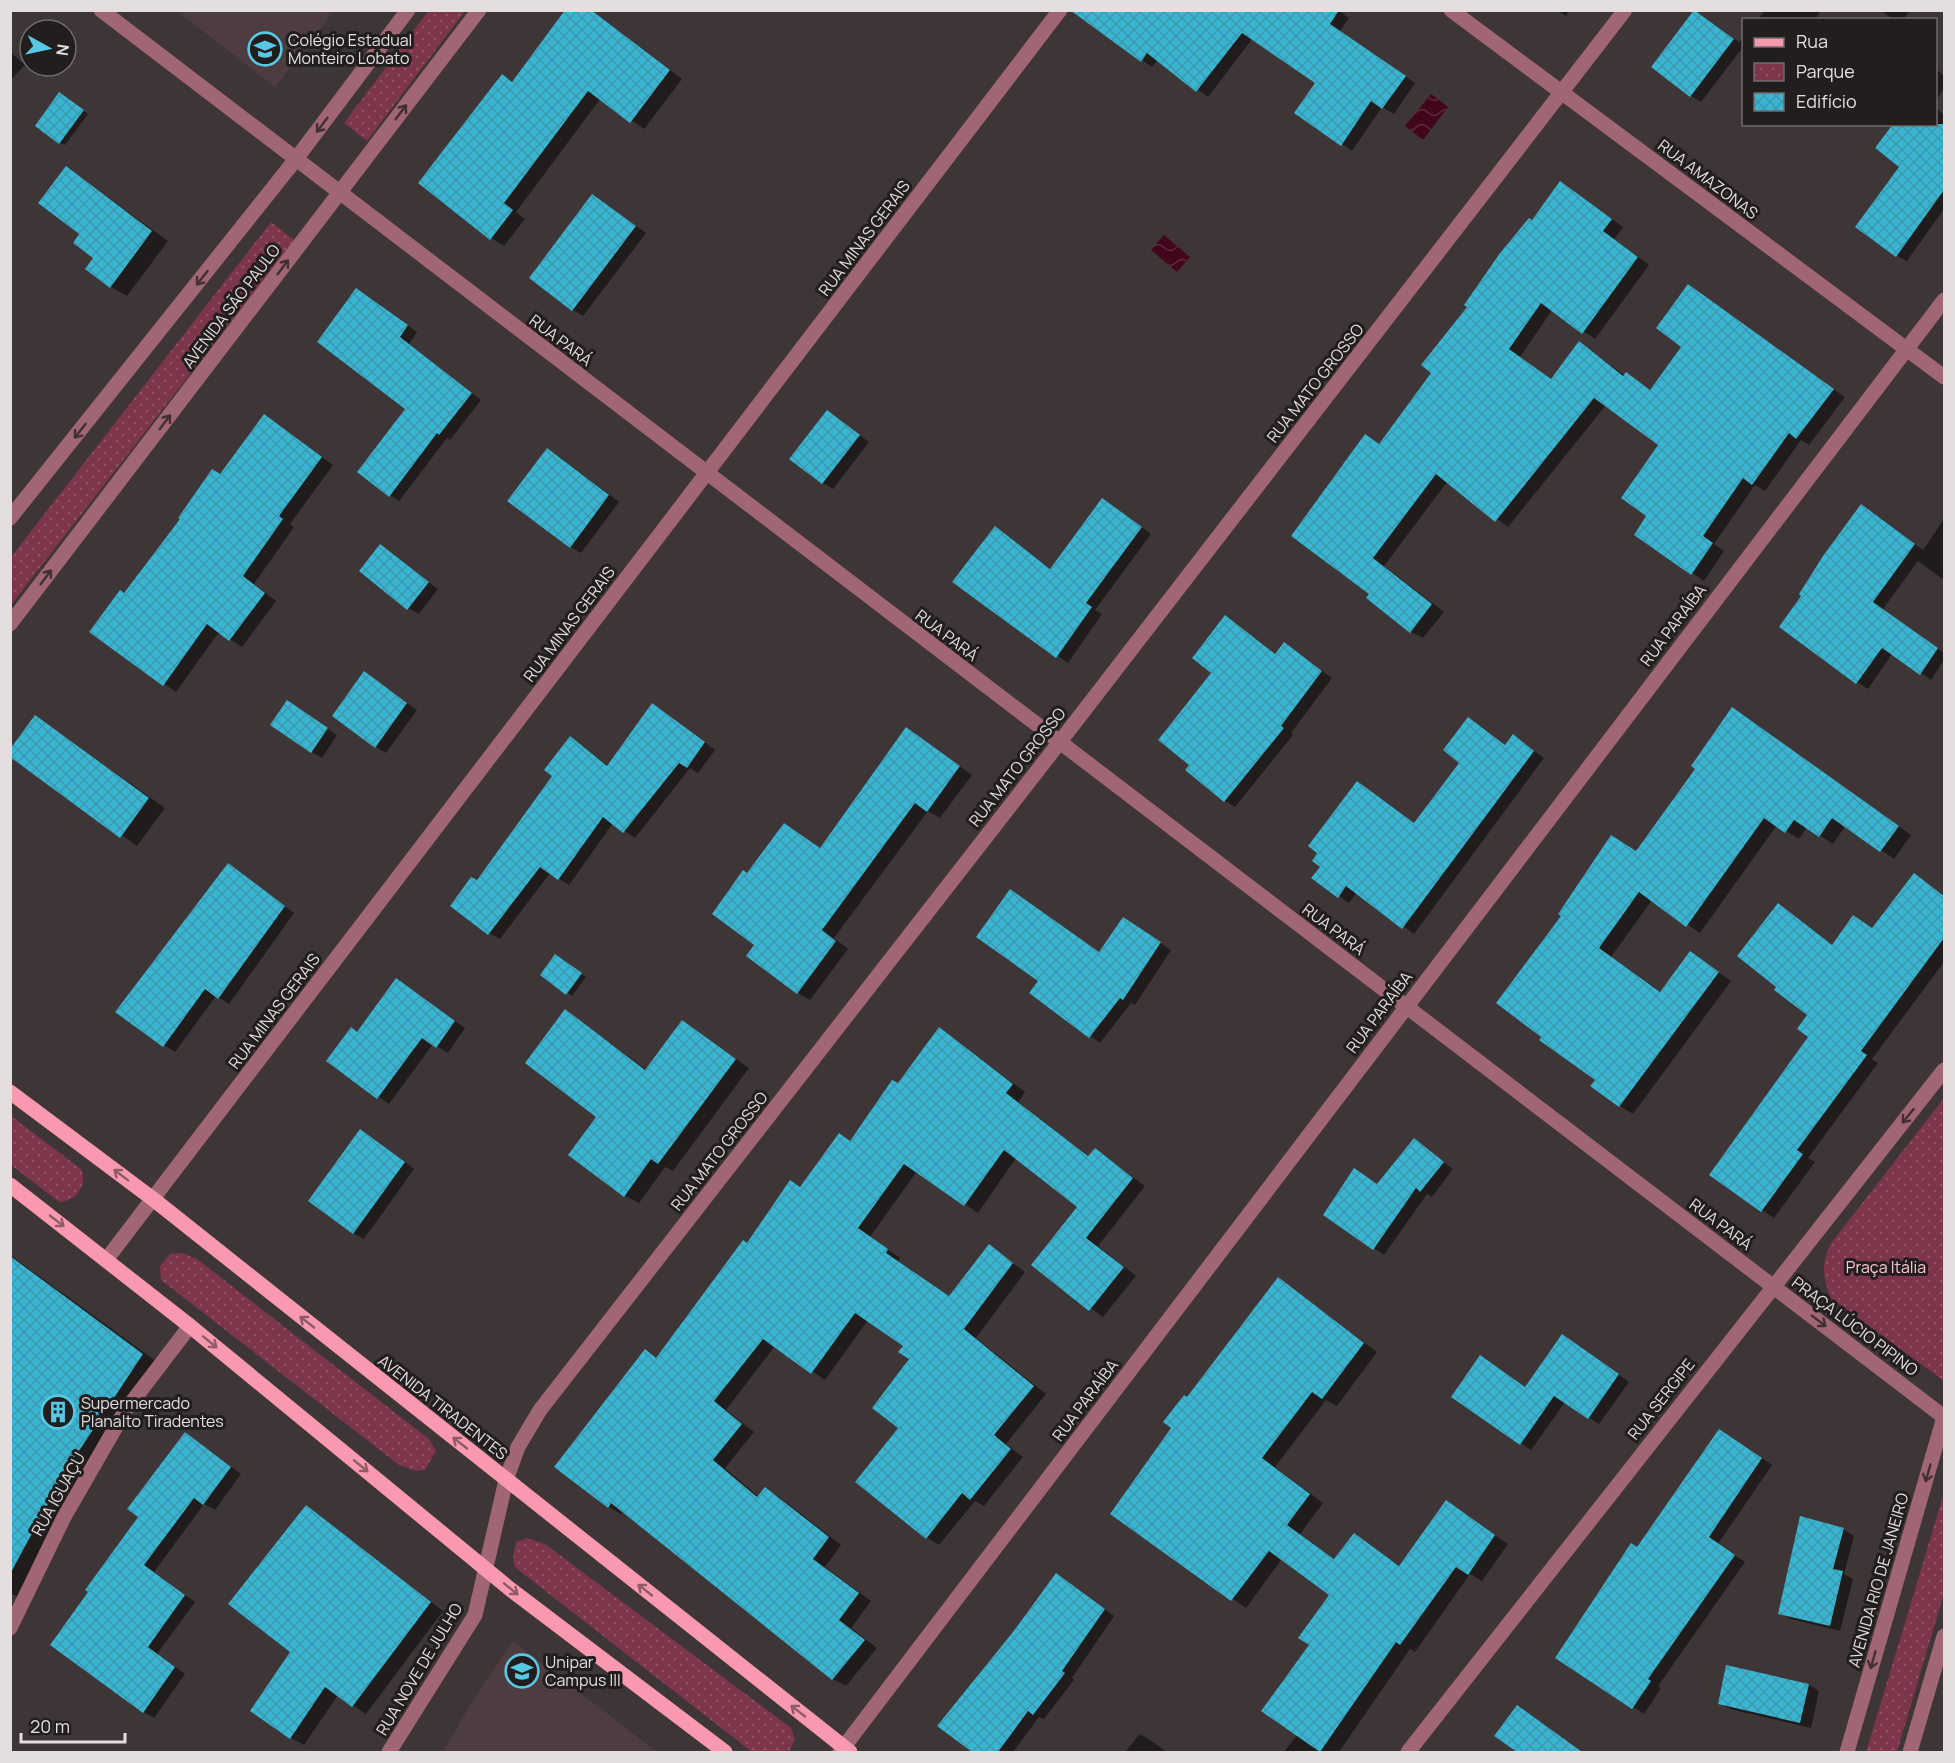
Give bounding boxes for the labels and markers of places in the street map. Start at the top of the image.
place label: Colégio Estadual Monteiro Lobato [288,29,412,69]
school or university icon: Colégio Estadual Monteiro Lobato [247,31,283,67]
place label: Supermercado Planalto Tiradentes [81,1392,224,1432]
building icon: Supermercado Planalto Tiradentes [40,1394,76,1430]
place label: Unipar Campus III [545,1651,621,1691]
school or university icon: Unipar Campus III [504,1653,540,1689]

